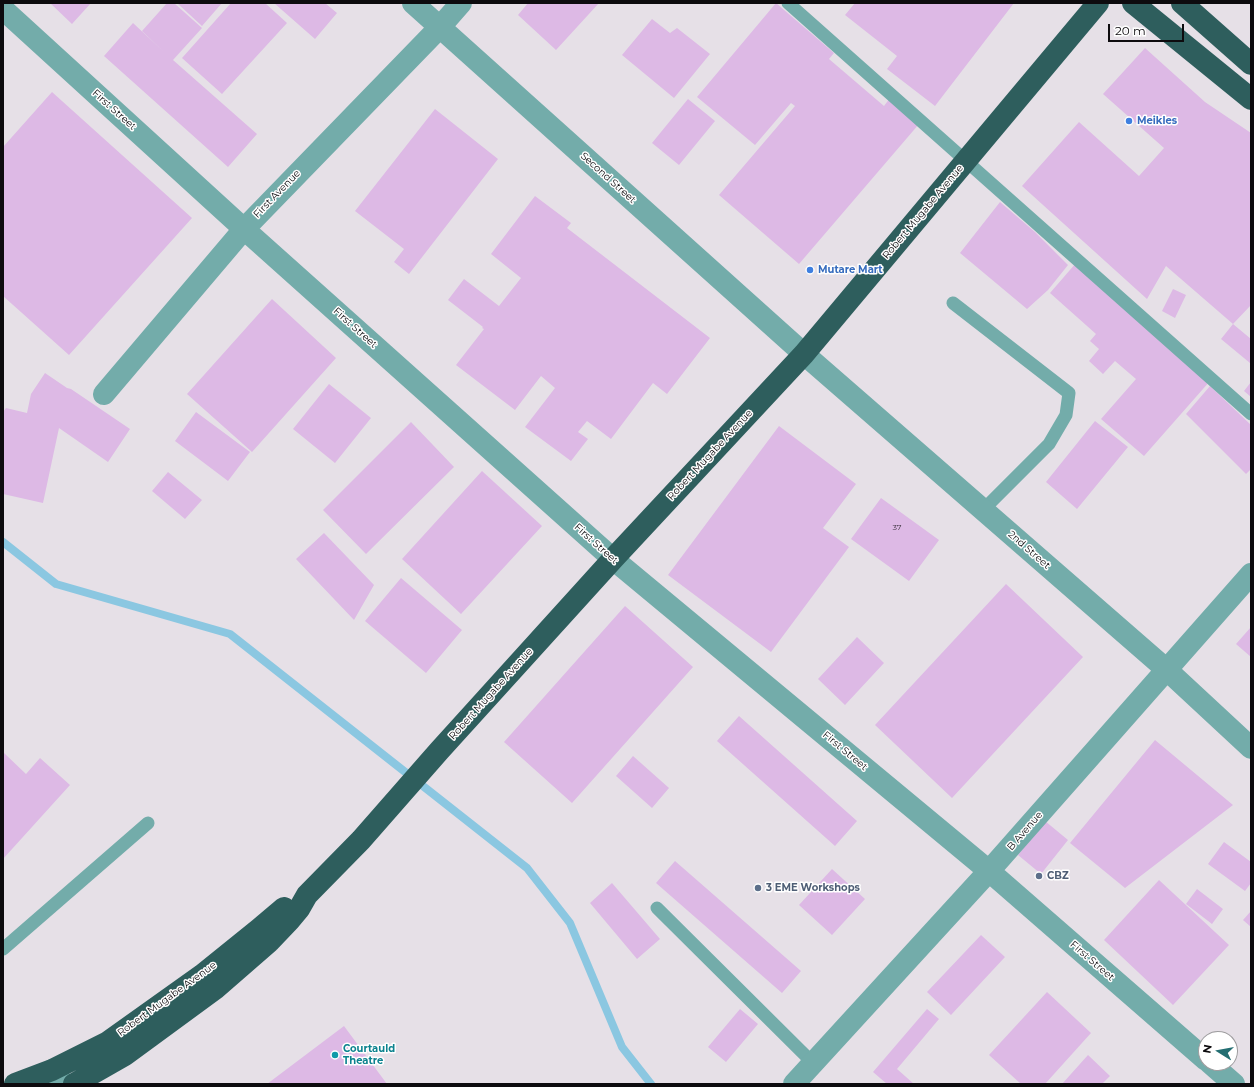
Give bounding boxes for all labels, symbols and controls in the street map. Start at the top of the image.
scale bar [1110,16,1186,42]
text: 20 m [1115,23,1146,38]
street label: First Street [90,87,138,133]
place label: Meikles [1137,115,1177,127]
marker: Meikles [1124,116,1134,126]
street label: Second Street [578,150,638,206]
street label: Robert Mugabe Avenue [880,162,966,262]
street label: First Avenue [251,167,303,221]
place label: Mutare Mart [818,264,883,276]
marker: Mutare Mart [805,265,815,275]
street label: First Street [331,305,379,351]
street label: Robert Mugabe Avenue [665,407,755,503]
street label: First Street [572,521,620,567]
house number: 37 [892,523,902,533]
street label: 2nd Street [1005,528,1053,572]
street label: Robert Mugabe Avenue [447,646,535,742]
street label: First Street [820,729,870,773]
street label: B Avenue [1005,809,1045,853]
place label: CBZ [1047,870,1069,882]
marker: CBZ [1034,871,1044,881]
place label: 3 EME Workshops [766,882,860,894]
marker: 3 EME Workshops [753,883,763,893]
street label: First Street [1067,938,1117,984]
street label: Robert Mugabe Avenue [115,959,219,1039]
north arrow [1198,1031,1238,1071]
place label: Courtauld Theatre [343,1043,395,1066]
text: N [1199,1043,1215,1055]
marker: Courtauld Theatre [330,1050,340,1060]

